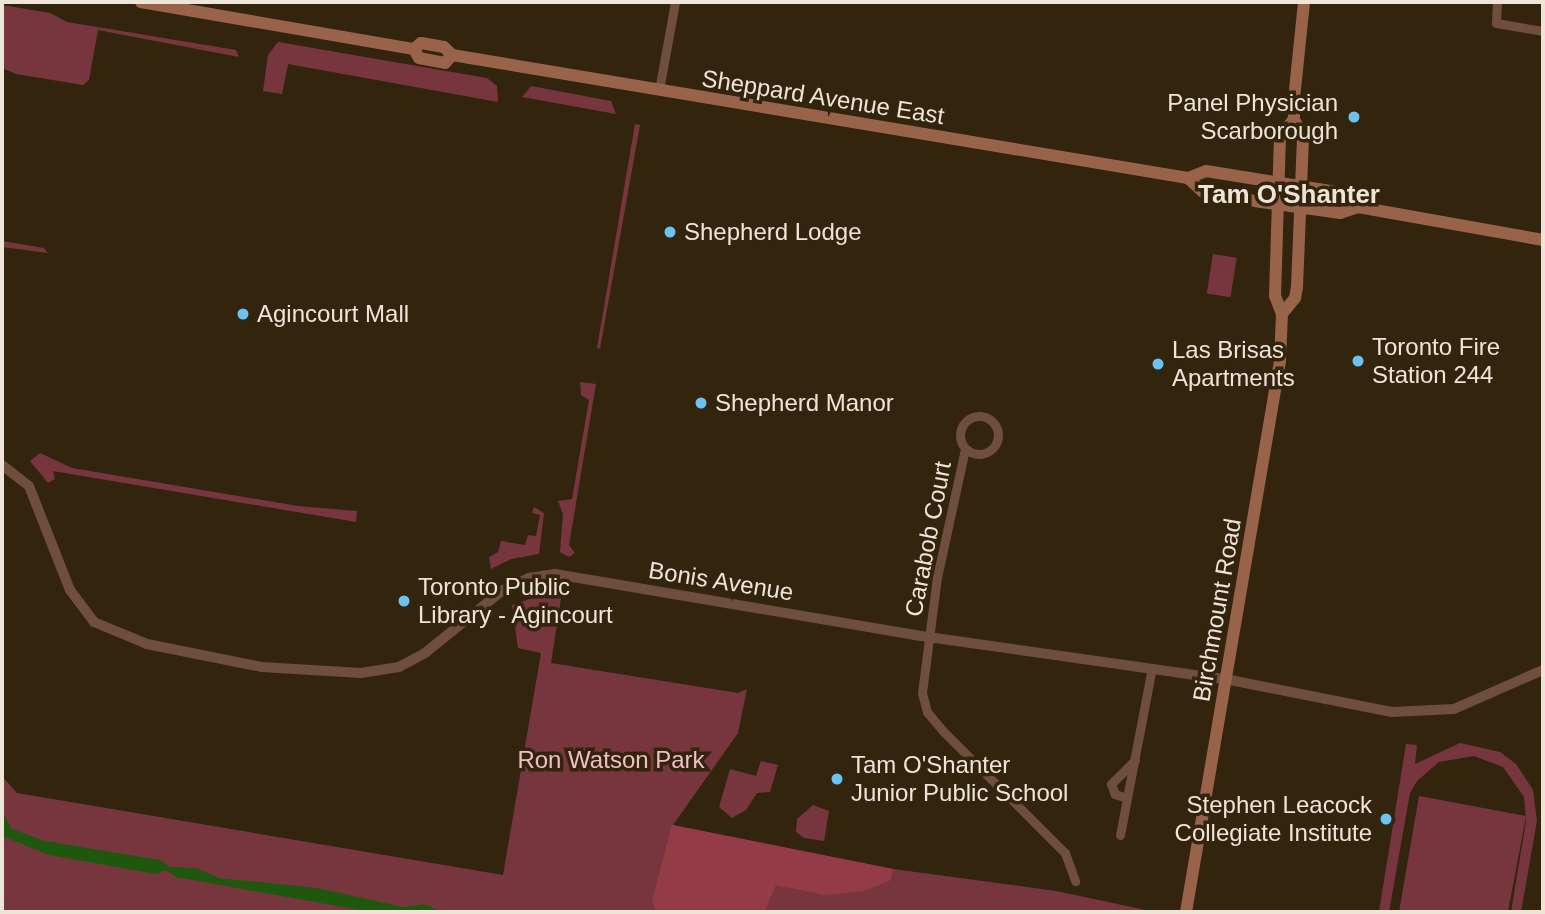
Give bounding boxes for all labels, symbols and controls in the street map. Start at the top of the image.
street label: Sheppard Avenue East [699,64,947,130]
place label: Panel Physician Scarborough [1167,89,1338,145]
marker: Panel Physician Scarborough [1344,107,1364,127]
district label: Tam O'Shanter [1198,179,1380,211]
place label: Shepherd Lodge [684,218,861,246]
marker: Shepherd Lodge [662,224,678,240]
place label: Agincourt Mall [257,300,409,328]
marker: Agincourt Mall [235,306,251,322]
place label: Toronto Fire Station 244 [1372,333,1500,389]
place label: Las Brisas Apartments [1172,336,1295,392]
marker: Toronto Fire Station 244 [1350,353,1366,369]
marker: Las Brisas Apartments [1150,356,1166,372]
place label: Shepherd Manor [715,389,894,417]
marker: Shepherd Manor [693,395,709,411]
street label: Carabob Court [899,459,957,619]
street label: Birchmount Road [1187,516,1247,704]
street label: Bonis Avenue [646,555,796,607]
place label: Toronto Public Library - Agincourt [418,573,614,629]
marker: Toronto Public Library - Agincourt [396,593,412,609]
park label: Ron Watson Park [517,746,705,774]
place label: Tam O'Shanter Junior Public School [851,751,1068,807]
marker: Tam O'Shanter Junior Public School [829,771,845,787]
place label: Stephen Leacock Collegiate Institute [1175,791,1372,847]
marker: Stephen Leacock Collegiate Institute [1378,811,1394,827]

